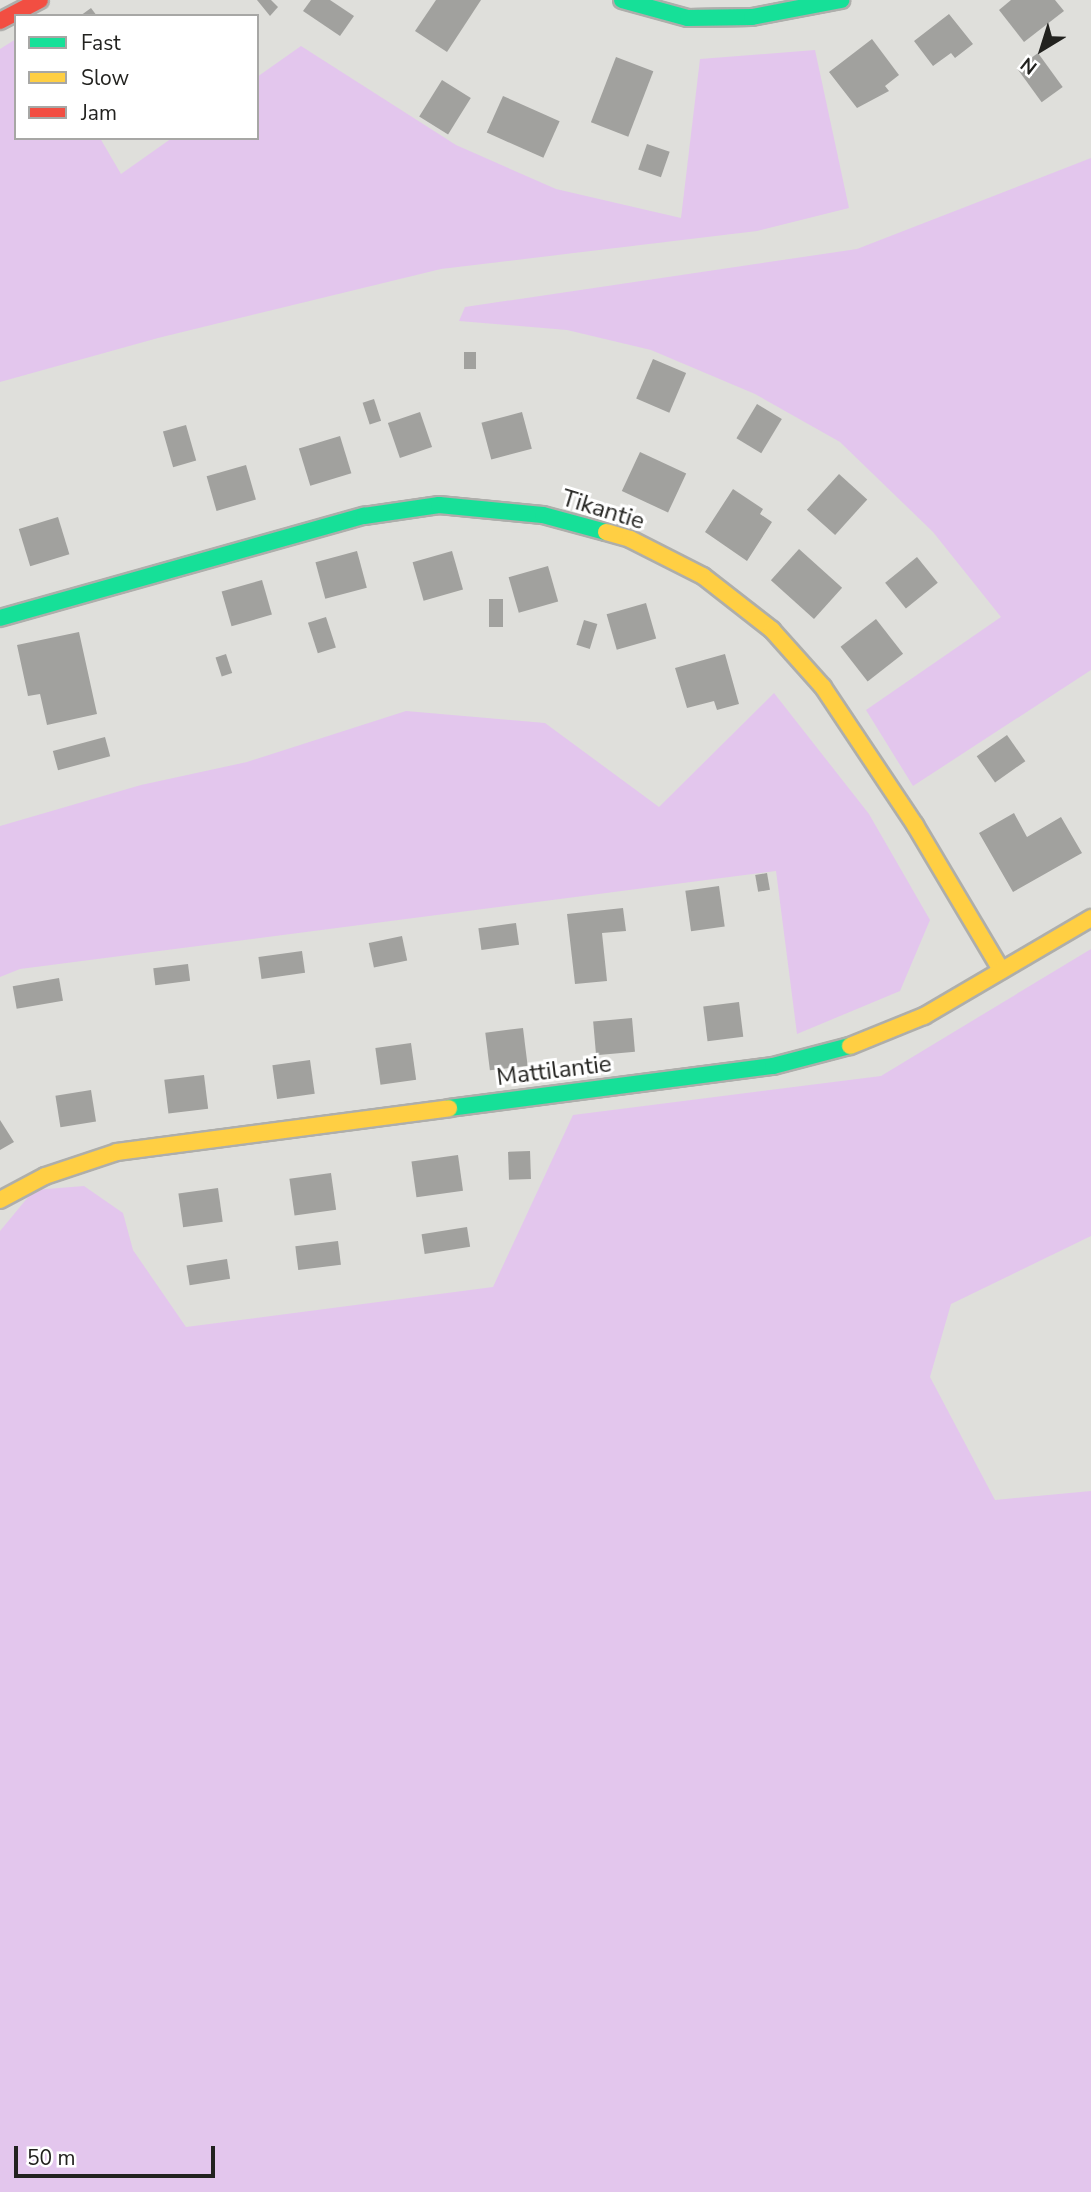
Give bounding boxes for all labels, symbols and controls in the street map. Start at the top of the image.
legend [14,14,259,140]
north arrow [1007,14,1077,84]
text: Fast [81,29,121,57]
text: N [1015,51,1043,80]
text: Slow [81,64,129,92]
text: Jam [81,99,117,127]
street label: Tikantie [558,484,648,536]
street label: Mattilantie [495,1050,613,1092]
scale bar [18,2132,219,2176]
text: 50 m [27,2144,76,2172]

